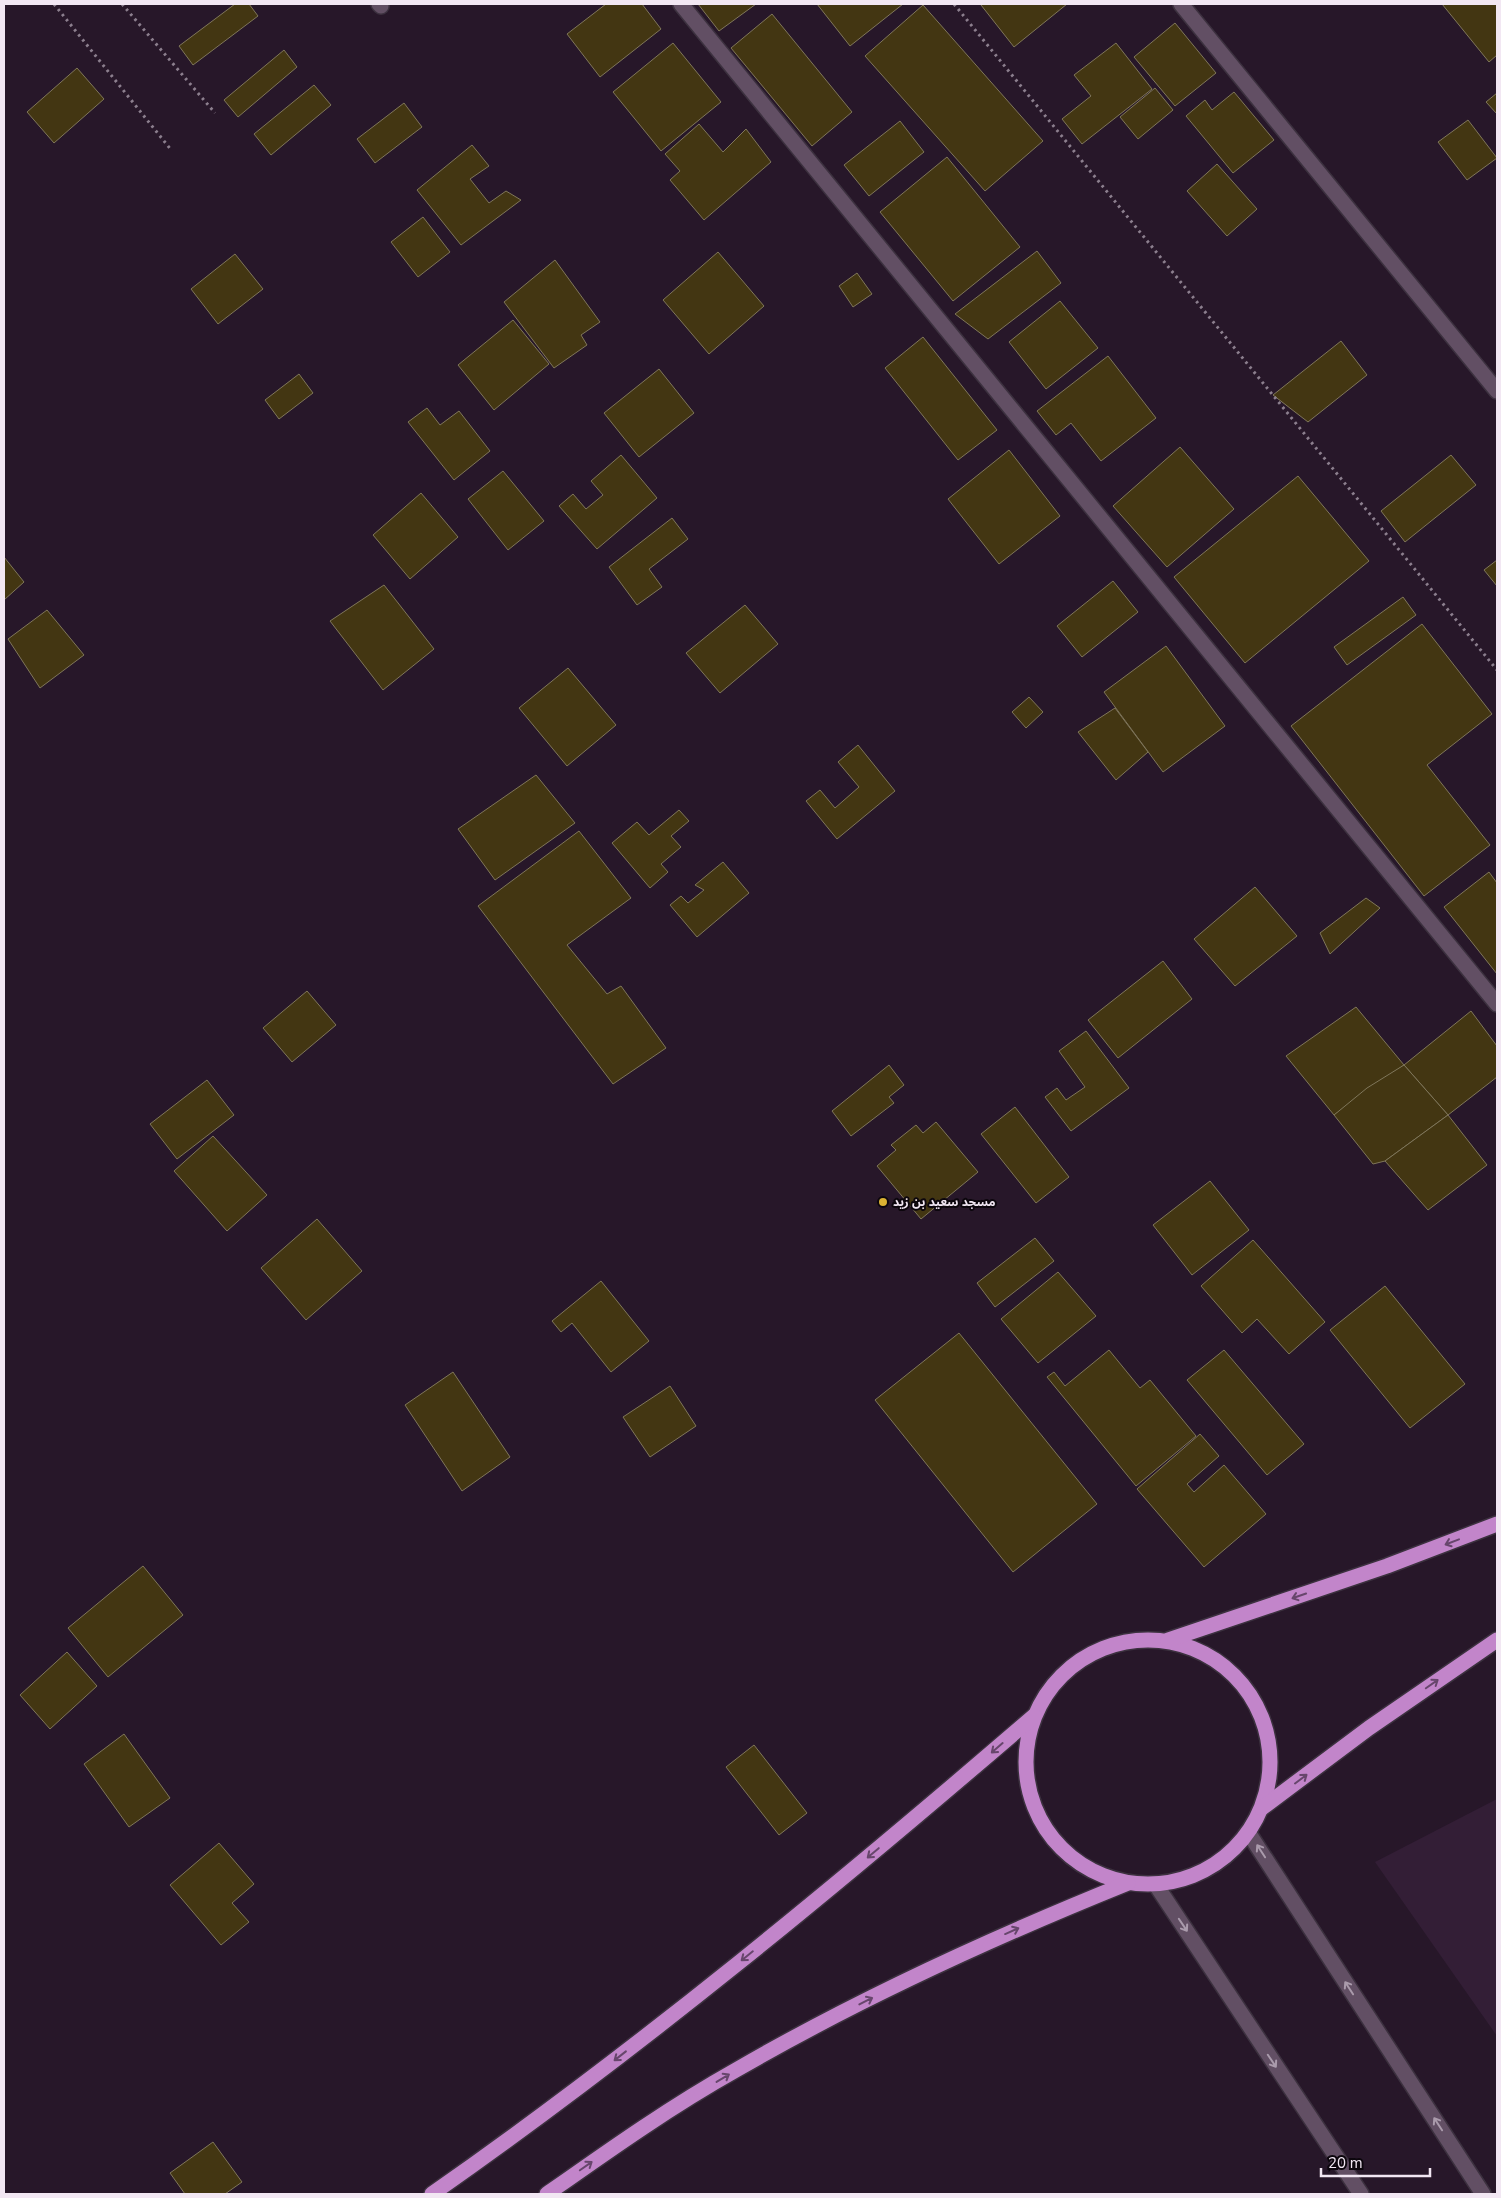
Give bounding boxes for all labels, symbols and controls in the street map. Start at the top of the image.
place label: مسجد سعيد بن زيد [893,1194,996,1210]
marker: مسجد سعيد بن زيد [877,1196,889,1208]
one-way arrow [1444,1538,1460,1547]
one-way arrow [1291,1592,1307,1601]
one-way arrow [1425,1679,1439,1689]
one-way arrow [991,1742,1004,1754]
one-way arrow [1294,1774,1308,1784]
one-way arrow [1256,1845,1266,1859]
one-way arrow [867,1847,880,1858]
one-way arrow [1178,1918,1188,1932]
one-way arrow [1004,1925,1019,1935]
one-way arrow [741,1950,754,1961]
one-way arrow [1344,1981,1354,1995]
one-way arrow [858,1996,873,2005]
one-way arrow [613,2050,626,2061]
one-way arrow [1268,2053,1278,2067]
one-way arrow [715,2072,729,2082]
one-way arrow [1433,2117,1443,2131]
scale bar [1321,2146,1430,2178]
text: 20 m [1328,2153,1363,2173]
one-way arrow [579,2161,593,2171]

